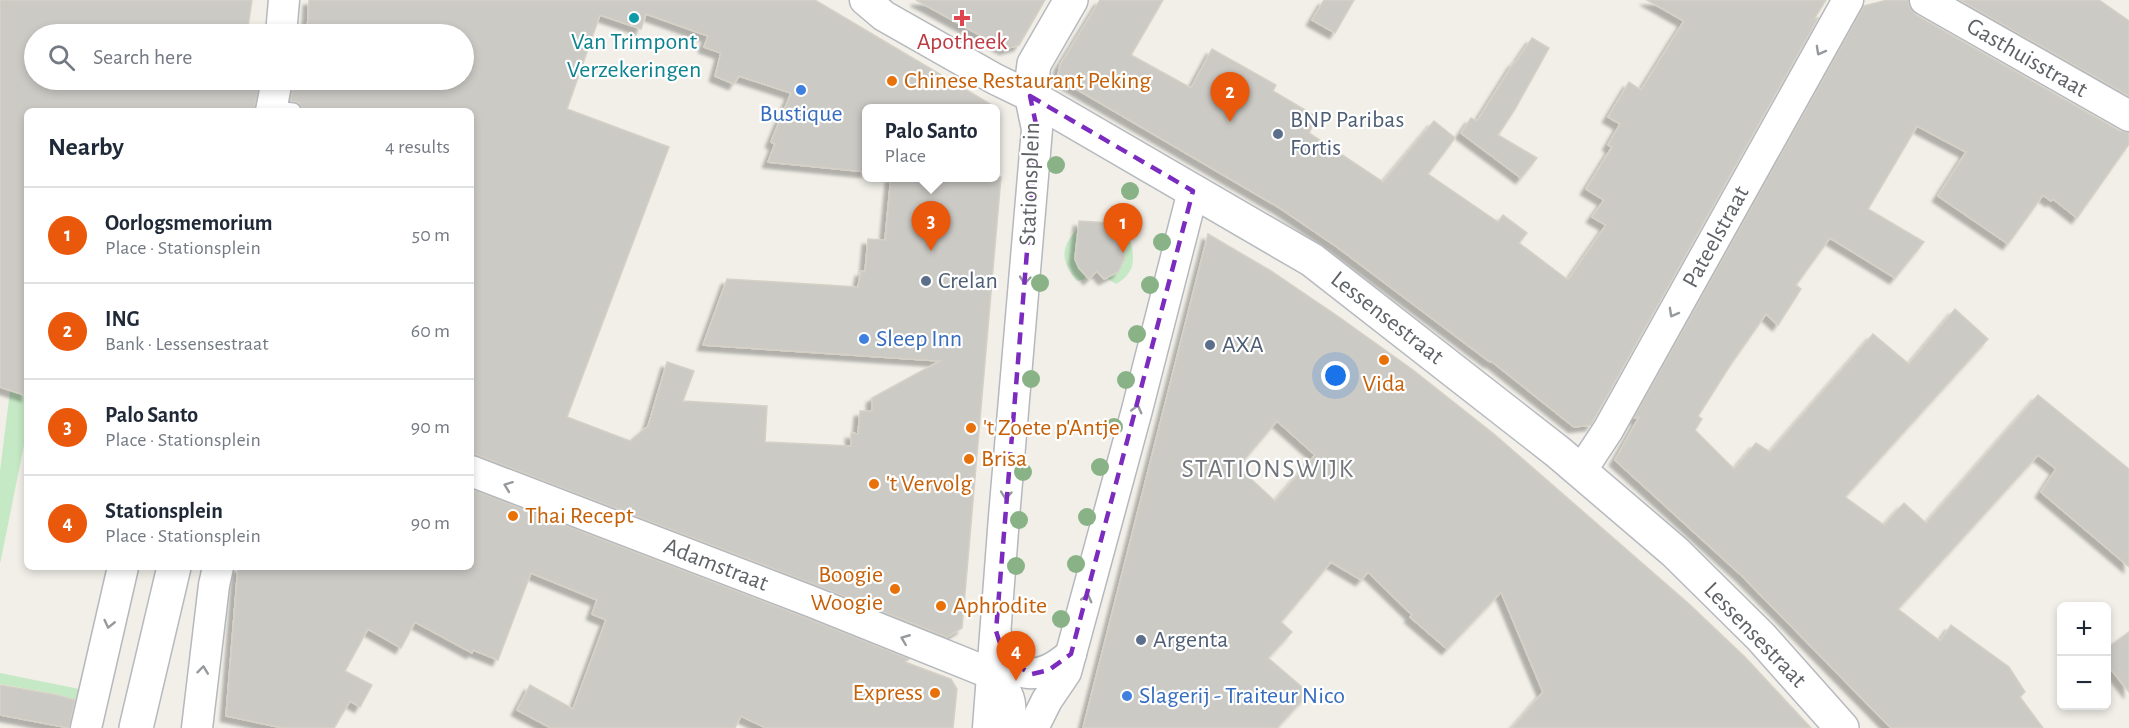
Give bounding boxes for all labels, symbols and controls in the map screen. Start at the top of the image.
marker: Van Trimpont Verzekeringen [627,11,641,25]
marker: Apotheek [955,11,969,25]
street label: Gasthuisstraat [1963,14,2092,102]
search box [24,24,474,90]
place label: Van Trimpont Verzekeringen [567,30,701,82]
place label: Apotheek [917,30,1007,54]
icon: search [45,41,78,74]
one-way arrow [1815,45,1827,55]
text: Search here [93,46,192,68]
place label: Chinese Restaurant Peking [904,69,1151,93]
pin: 2 [1210,72,1250,122]
marker: Chinese Restaurant Peking [885,74,899,88]
marker: Bustique [794,83,808,97]
place label: Bustique [760,102,843,126]
popup [862,104,1000,182]
place label: BNP Paribas Fortis [1290,108,1404,160]
text: Palo Santo [884,120,978,142]
street label: Stationsplein [1016,122,1044,246]
marker: BNP Paribas Fortis [1271,127,1285,141]
text: Nearby [48,134,124,160]
text: 4 results [385,137,450,157]
text: Place [884,146,926,166]
street label: Pateelstraat [1678,182,1754,292]
pin: 3 [912,202,950,251]
pin: 1 [1104,204,1142,253]
text: Oorlogsmemorium [105,212,273,234]
text: 1 [64,225,71,245]
text: 50 m [412,225,450,245]
text: Place · Stationsplein [105,238,261,258]
street label: Lessensestraat [1326,267,1448,369]
place label: Crelan [938,269,998,293]
marker: Crelan [919,274,933,288]
one-way arrow [1019,275,1032,284]
one-way arrow [1669,307,1680,317]
text: ING [105,308,140,330]
text: 2 [63,321,72,341]
text: 60 m [411,321,450,341]
place label: Sleep Inn [876,327,962,351]
marker: Sleep Inn [857,332,871,346]
place label: AXA [1222,333,1264,357]
text: Bank · Lessensestraat [105,334,269,354]
marker: AXA [1203,338,1217,352]
marker: Vida [1377,353,1391,367]
your location [1321,361,1350,390]
place label: Vida [1363,372,1405,396]
text: Palo Santo [105,404,198,426]
one-way arrow [1129,404,1142,414]
place label: 't Zoete p'Antje [983,416,1120,440]
text: 3 [63,417,72,437]
text: 90 m [411,417,450,437]
marker: 't Zoete p'Antje [964,421,978,435]
text: Place · Stationsplein [105,430,261,450]
place label: Brisa [981,447,1027,471]
marker: Brisa [962,452,976,466]
district label: STATIONSWIJK [1181,456,1355,482]
place label: 't Vervolg [886,472,972,496]
marker: 't Vervolg [867,477,881,491]
one-way arrow [503,480,514,493]
one-way arrow [1000,490,1013,499]
text: Stationsplein [105,500,223,522]
place label: Thai Recept [525,504,634,528]
marker: Thai Recept [506,509,520,523]
text: 4 [62,513,73,533]
text: 90 m [411,513,450,533]
text: Place · Stationsplein [105,526,261,546]
street label: Adamstraat [660,534,772,596]
place label: Boogie Woogie [810,563,883,615]
street label: Lessensestraat [1699,578,1811,692]
marker: Boogie Woogie [888,582,902,596]
one-way arrow [1079,593,1092,603]
place label: Aphrodite [953,594,1047,618]
marker: Aphrodite [934,599,948,613]
map controls [2057,602,2111,710]
button: + [2057,602,2111,656]
one-way arrow [104,619,117,629]
place label: Argenta [1153,628,1228,652]
pin: 4 [996,632,1036,681]
marker: Argenta [1134,633,1148,647]
one-way arrow [901,634,912,646]
button: − [2057,656,2111,710]
one-way arrow [197,665,209,674]
place label: Express [852,681,923,705]
place label: Slagerij - Traiteur Nico [1139,684,1345,708]
marker: Express [928,686,942,700]
marker: Slagerij - Traiteur Nico [1120,689,1134,703]

